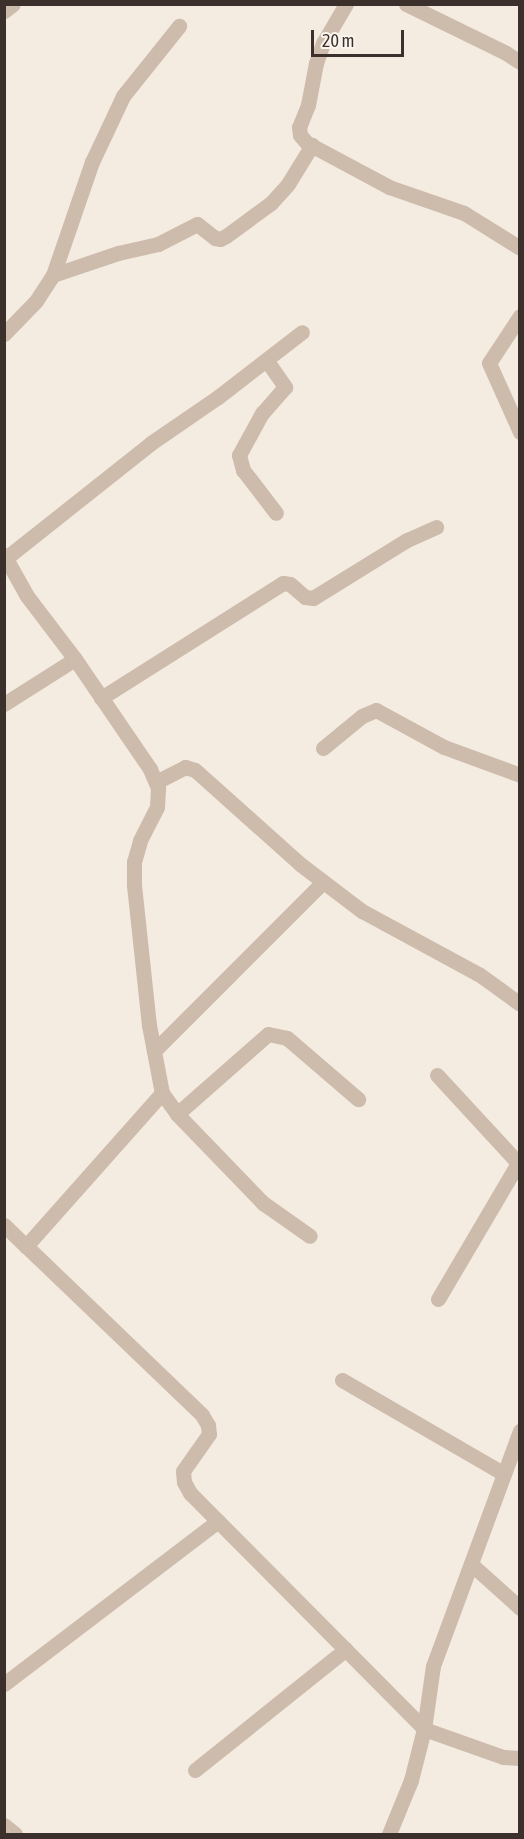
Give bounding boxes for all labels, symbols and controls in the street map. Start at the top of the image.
scale bar [314,18,407,56]
text: 20 m [322,30,354,51]

